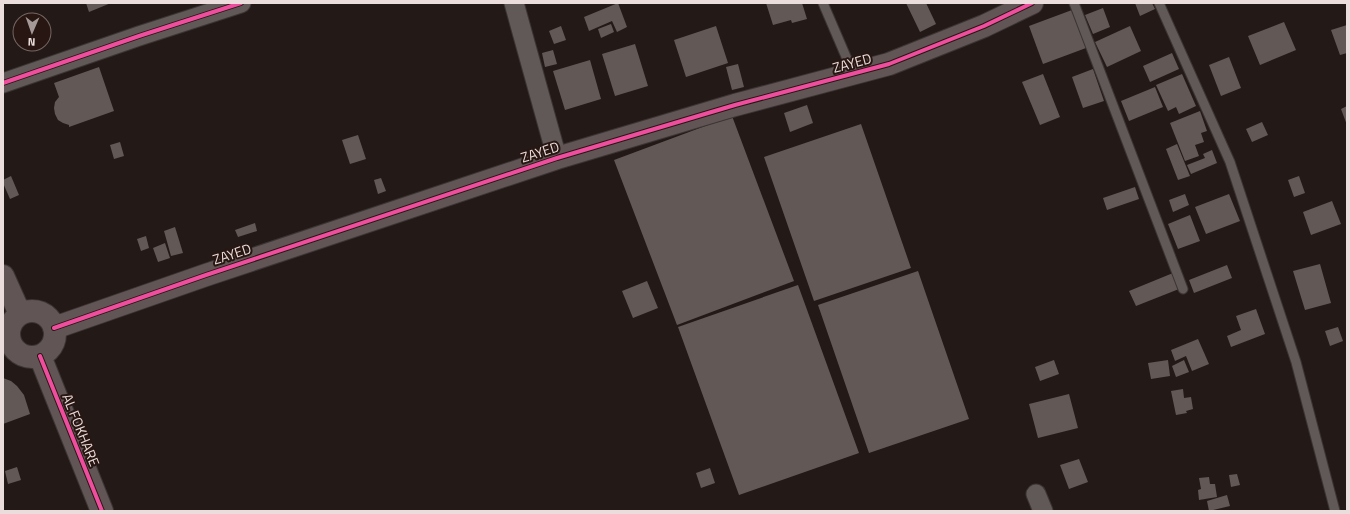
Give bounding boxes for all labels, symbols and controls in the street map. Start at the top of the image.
north arrow [12,12,52,52]
text: N [28,34,36,50]
street label: ZAYED [830,47,874,78]
street label: ZAYED [518,135,562,168]
street label: ZAYED [210,237,254,270]
street label: AL FOKHARE [57,390,106,470]

